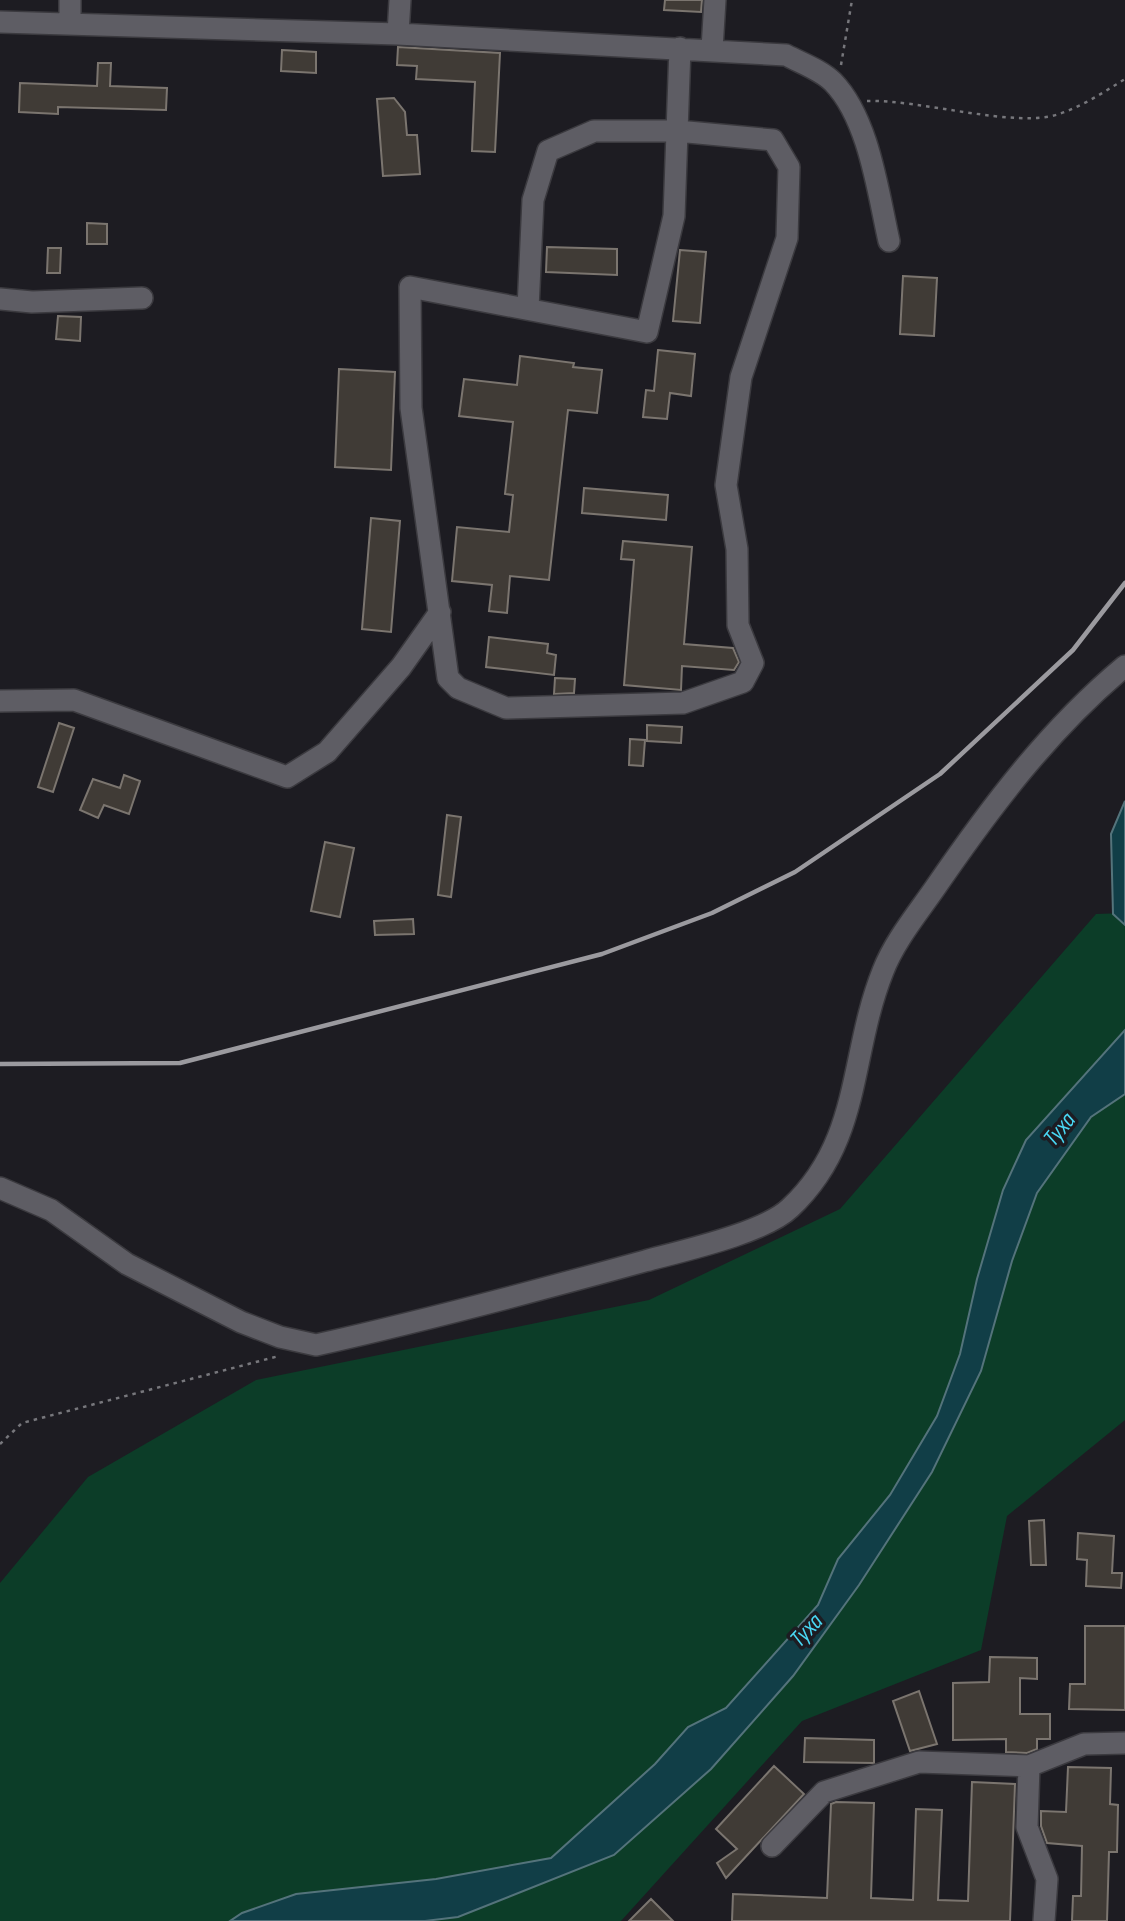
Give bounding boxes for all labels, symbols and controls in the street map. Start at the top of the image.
water label: Туха [1037,1106,1082,1152]
water label: Туха [784,1607,829,1653]

